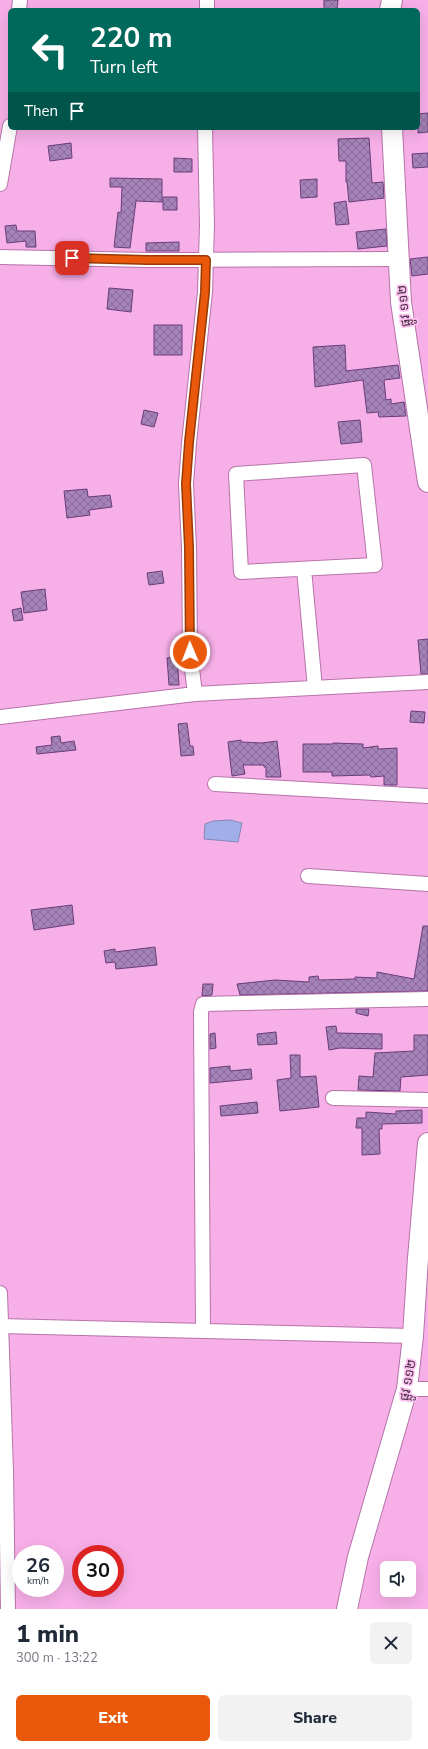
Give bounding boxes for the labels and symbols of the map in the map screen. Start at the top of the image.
pin [55,241,89,275]
street label: ផ្លូវ ១១២ [393,284,417,328]
position arrow [169,631,211,673]
street label: ផ្លូវ ១១២ [395,1358,422,1403]
speed limit sign: 30 [72,1545,124,1597]

